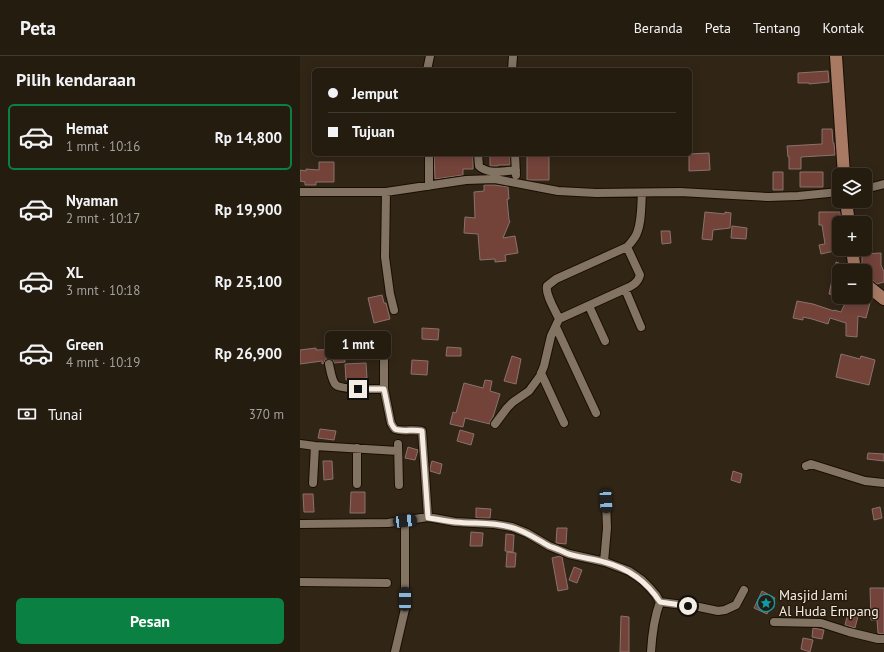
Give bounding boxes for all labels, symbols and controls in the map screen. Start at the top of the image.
text: Peta [20,16,56,40]
text: Beranda [634,19,683,37]
text: Peta [705,19,731,37]
text: Tentang [753,19,801,37]
text: Kontak [823,19,864,37]
text: Pilih kendaraan [16,68,136,91]
text: Jemput [352,84,398,103]
icon: car [18,119,54,155]
text: Hemat [66,119,108,138]
text: Tujuan [352,122,395,141]
text: Rp 14,800 [215,128,282,147]
text: 1 mnt · 10:16 [66,138,140,155]
map controls [832,168,872,304]
button: layers [832,168,872,208]
icon: car [18,191,54,227]
text: Nyaman [66,191,118,210]
text: Rp 19,900 [215,200,282,219]
text: 2 mnt · 10:17 [66,210,140,227]
button: + [832,216,872,256]
icon: car [18,263,54,299]
text: XL [66,263,83,282]
button: − [832,264,872,304]
text: Rp 25,100 [215,272,282,291]
text: 3 mnt · 10:18 [66,282,140,299]
callout: 1 mnt [325,331,391,359]
icon: car [18,335,54,371]
text: Green [66,335,104,354]
text: 1 mnt [342,336,374,353]
text: Rp 26,900 [215,344,282,363]
text: 4 mnt · 10:19 [66,354,140,371]
route end [349,380,367,398]
icon: cash [16,403,38,425]
text: Tunai [48,405,83,424]
text: 370 m [249,406,284,423]
car [599,489,613,513]
car [392,514,418,528]
place label: Masjid Jami Al Huda Empang [779,586,879,620]
car [399,587,411,611]
place icon: Masjid Jami Al Huda Empang [756,593,776,613]
route start [679,597,697,615]
button: Pesan [16,598,284,644]

